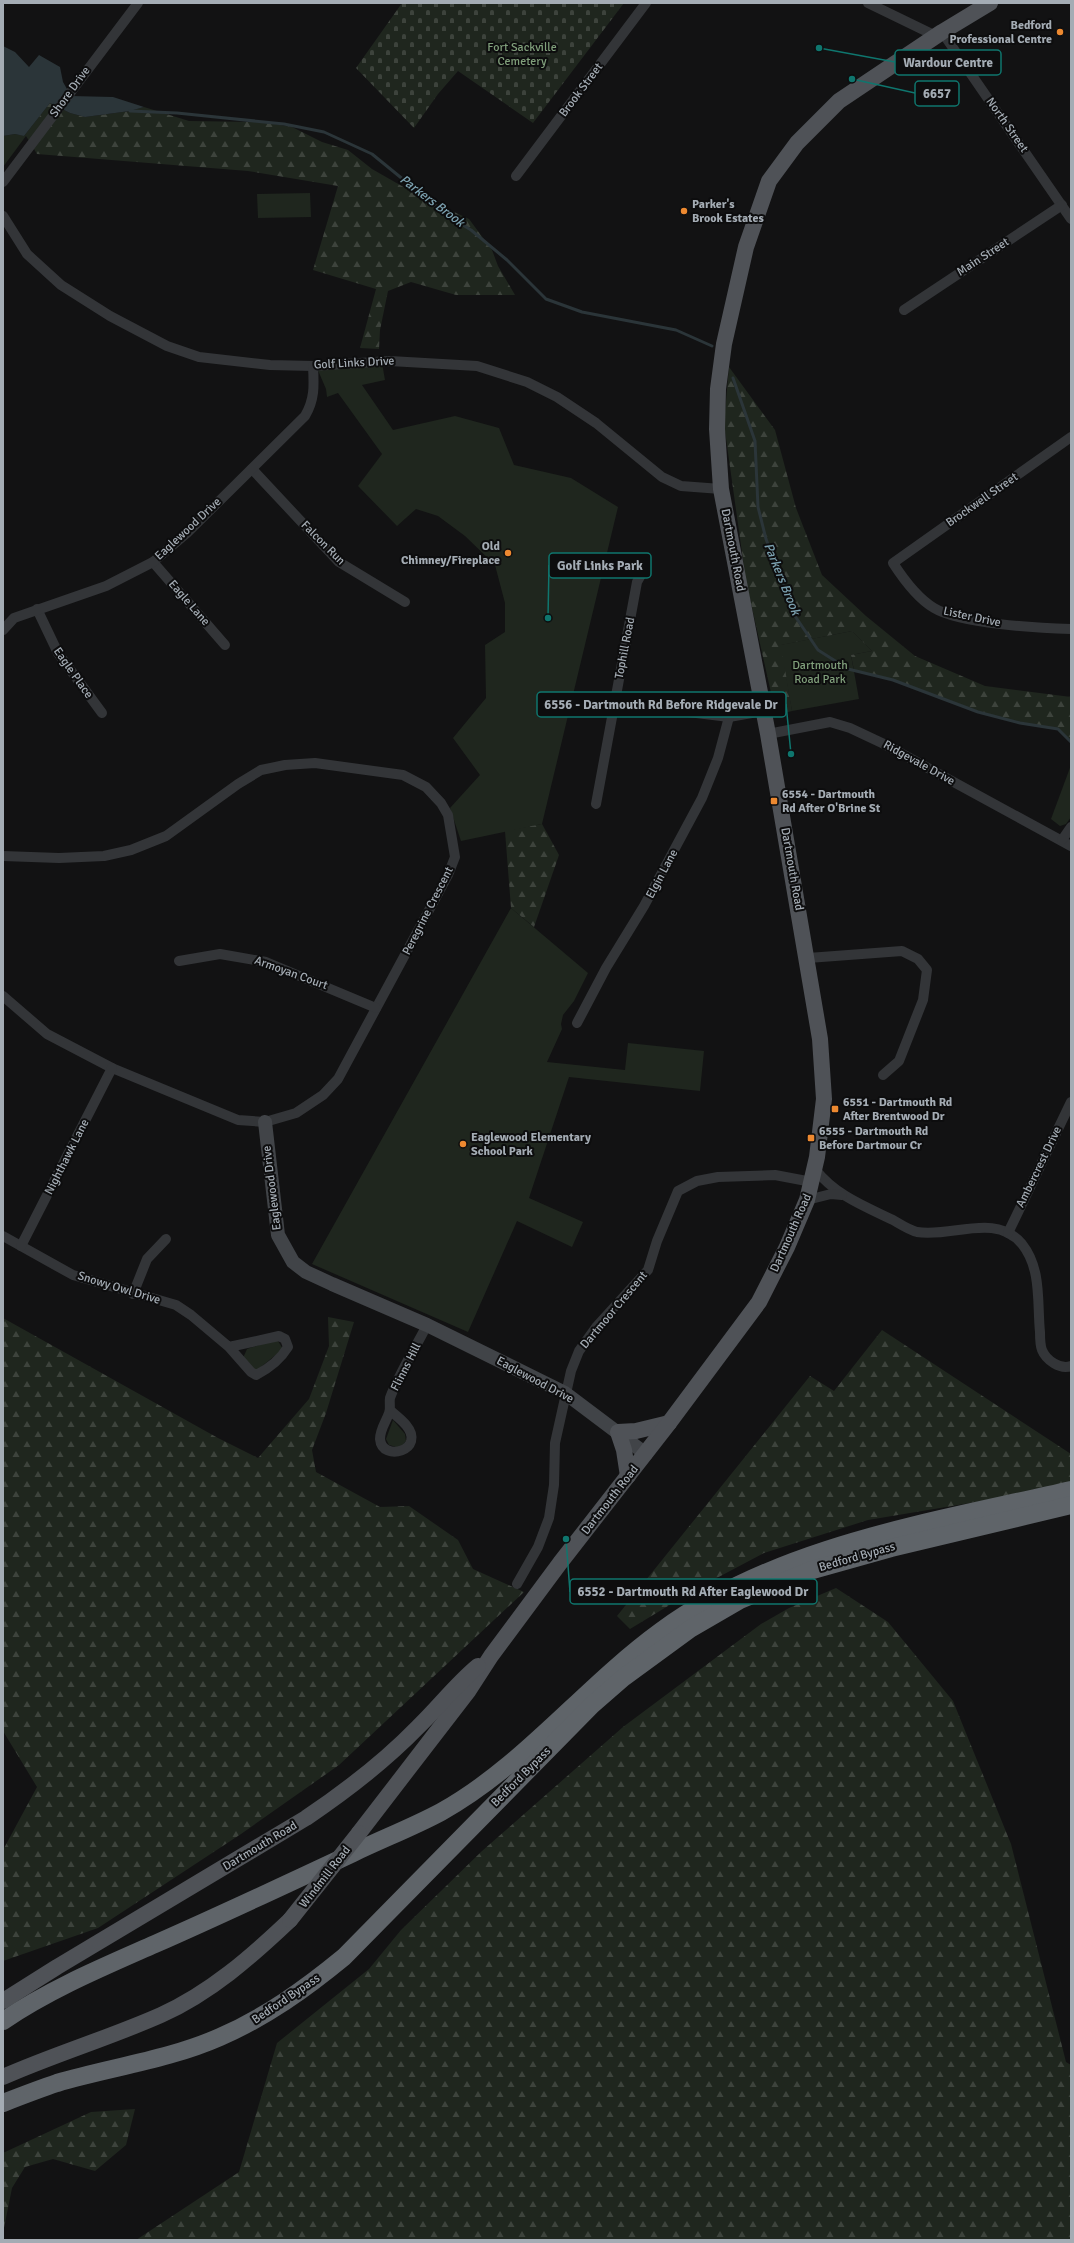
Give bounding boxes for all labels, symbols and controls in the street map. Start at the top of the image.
place label: Bedford Professional Centre [950,18,1053,47]
marker: Bedford Professional Centre [1055,27,1065,37]
park label: Fort Sackville Cemetery [487,40,557,69]
callout: Wardour Centre [895,50,1001,75]
text: Wardour Centre [903,55,993,71]
street label: Brook Street [556,60,606,120]
street label: Shore Drive [47,64,93,120]
callout: 6657 [915,81,959,106]
text: 6657 [923,86,951,102]
street label: North Street [983,95,1031,155]
water label: Parkers Brook [397,171,469,231]
place label: Parker's Brook Estates [692,197,764,226]
marker: Parker's Brook Estates [679,206,689,216]
street label: Main Street [954,235,1012,279]
street label: Golf Links Drive [313,353,395,373]
street label: Brockwell Street [943,470,1021,530]
street label: Eaglewood Drive [152,494,224,564]
street label: Dartmouth Road [718,507,748,593]
street label: Falcon Run [298,518,348,568]
place label: Old Chimney/Fireplace [401,539,501,568]
water label: Parkers Brook [760,540,804,619]
marker: Old Chimney/Fireplace [503,548,513,558]
callout: Golf Links Park [549,553,651,578]
text: Golf Links Park [557,558,643,574]
street label: Eagle Lane [165,577,213,629]
street label: Lister Drive [942,604,1002,630]
street label: Tophill Road [612,616,638,680]
street label: Eagle Place [50,644,96,702]
park label: Dartmouth Road Park [792,658,848,687]
callout: 6556 - Dartmouth Rd Before Ridgevale Dr [537,692,786,717]
text: 6556 - Dartmouth Rd Before Ridgevale Dr [544,697,779,713]
street label: Ridgevale Drive [881,737,957,789]
place label: 6554 - Dartmouth Rd After O'Brine St [782,787,881,816]
marker: 6554 - Dartmouth Rd After O'Brine St [769,796,779,806]
street label: Dartmouth Road [777,826,807,912]
street label: Elgin Lane [643,847,681,901]
street label: Peregrine Crescent [399,864,457,958]
street label: Armoyan Court [252,953,330,993]
place label: 6551 - Dartmouth Rd After Brentwood Dr [843,1095,953,1124]
marker: 6551 - Dartmouth Rd After Brentwood Dr [830,1104,840,1114]
street label: Nighthawk Lane [41,1117,93,1197]
place label: 6555 - Dartmouth Rd Before Dartmour Cr [819,1124,929,1153]
street label: Ambercrest Drive [1013,1124,1065,1210]
place label: Eaglewood Elementary School Park [471,1130,591,1159]
marker: 6555 - Dartmouth Rd Before Dartmour Cr [806,1133,816,1143]
marker: Eaglewood Elementary School Park [458,1139,468,1149]
street label: Eaglewood Drive [259,1145,285,1231]
street label: Dartmouth Road [767,1192,815,1274]
street label: Snowy Owl Drive [76,1268,162,1308]
street label: Dartmoor Crescent [577,1268,651,1352]
street label: Flinns Hill [387,1340,425,1394]
street label: Eaglewood Drive [494,1353,576,1407]
street label: Dartmouth Road [578,1462,642,1538]
street label: Bedford Bypass [817,1539,897,1575]
callout: 6552 - Dartmouth Rd After Eaglewood Dr [570,1579,817,1604]
text: 6552 - Dartmouth Rd After Eaglewood Dr [578,1584,809,1600]
street label: Bedford Bypass [488,1744,554,1810]
street label: Dartmouth Road [220,1818,300,1874]
street label: Windmill Road [296,1843,354,1911]
street label: Bedford Bypass [249,1971,323,2027]

